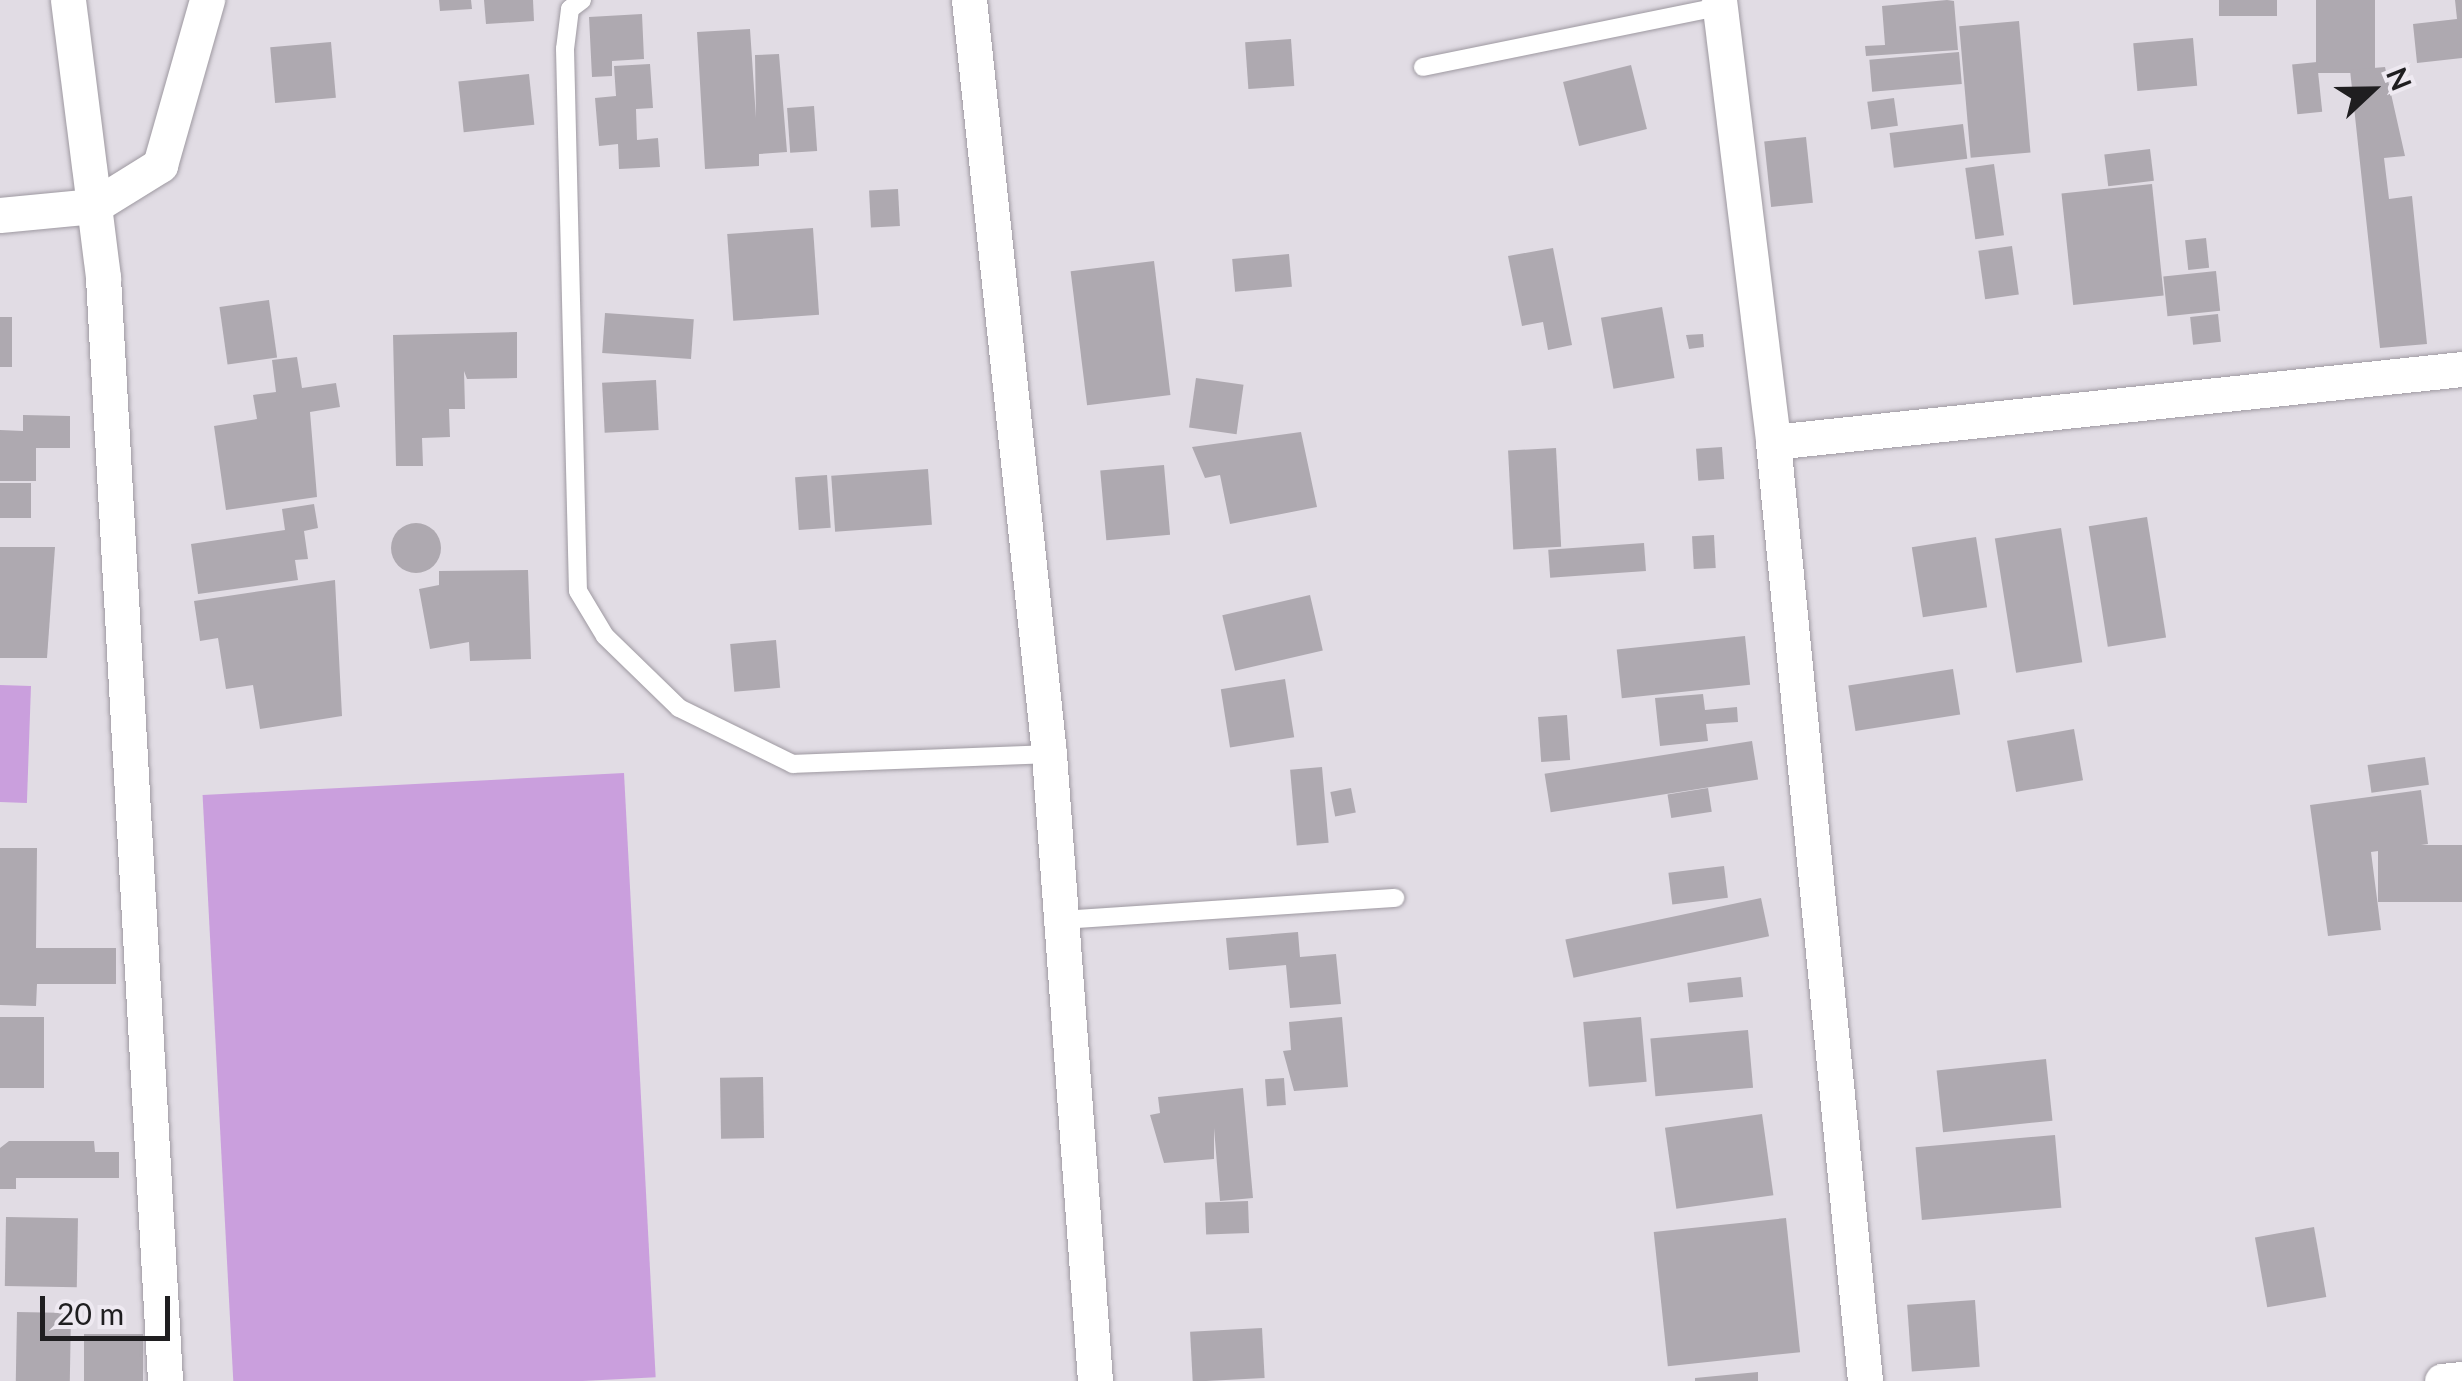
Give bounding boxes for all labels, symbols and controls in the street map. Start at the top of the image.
north arrow [2322,40,2422,140]
text: N [2380,62,2420,95]
scale bar [45,1276,175,1338]
text: 20 m [57,1295,124,1331]

